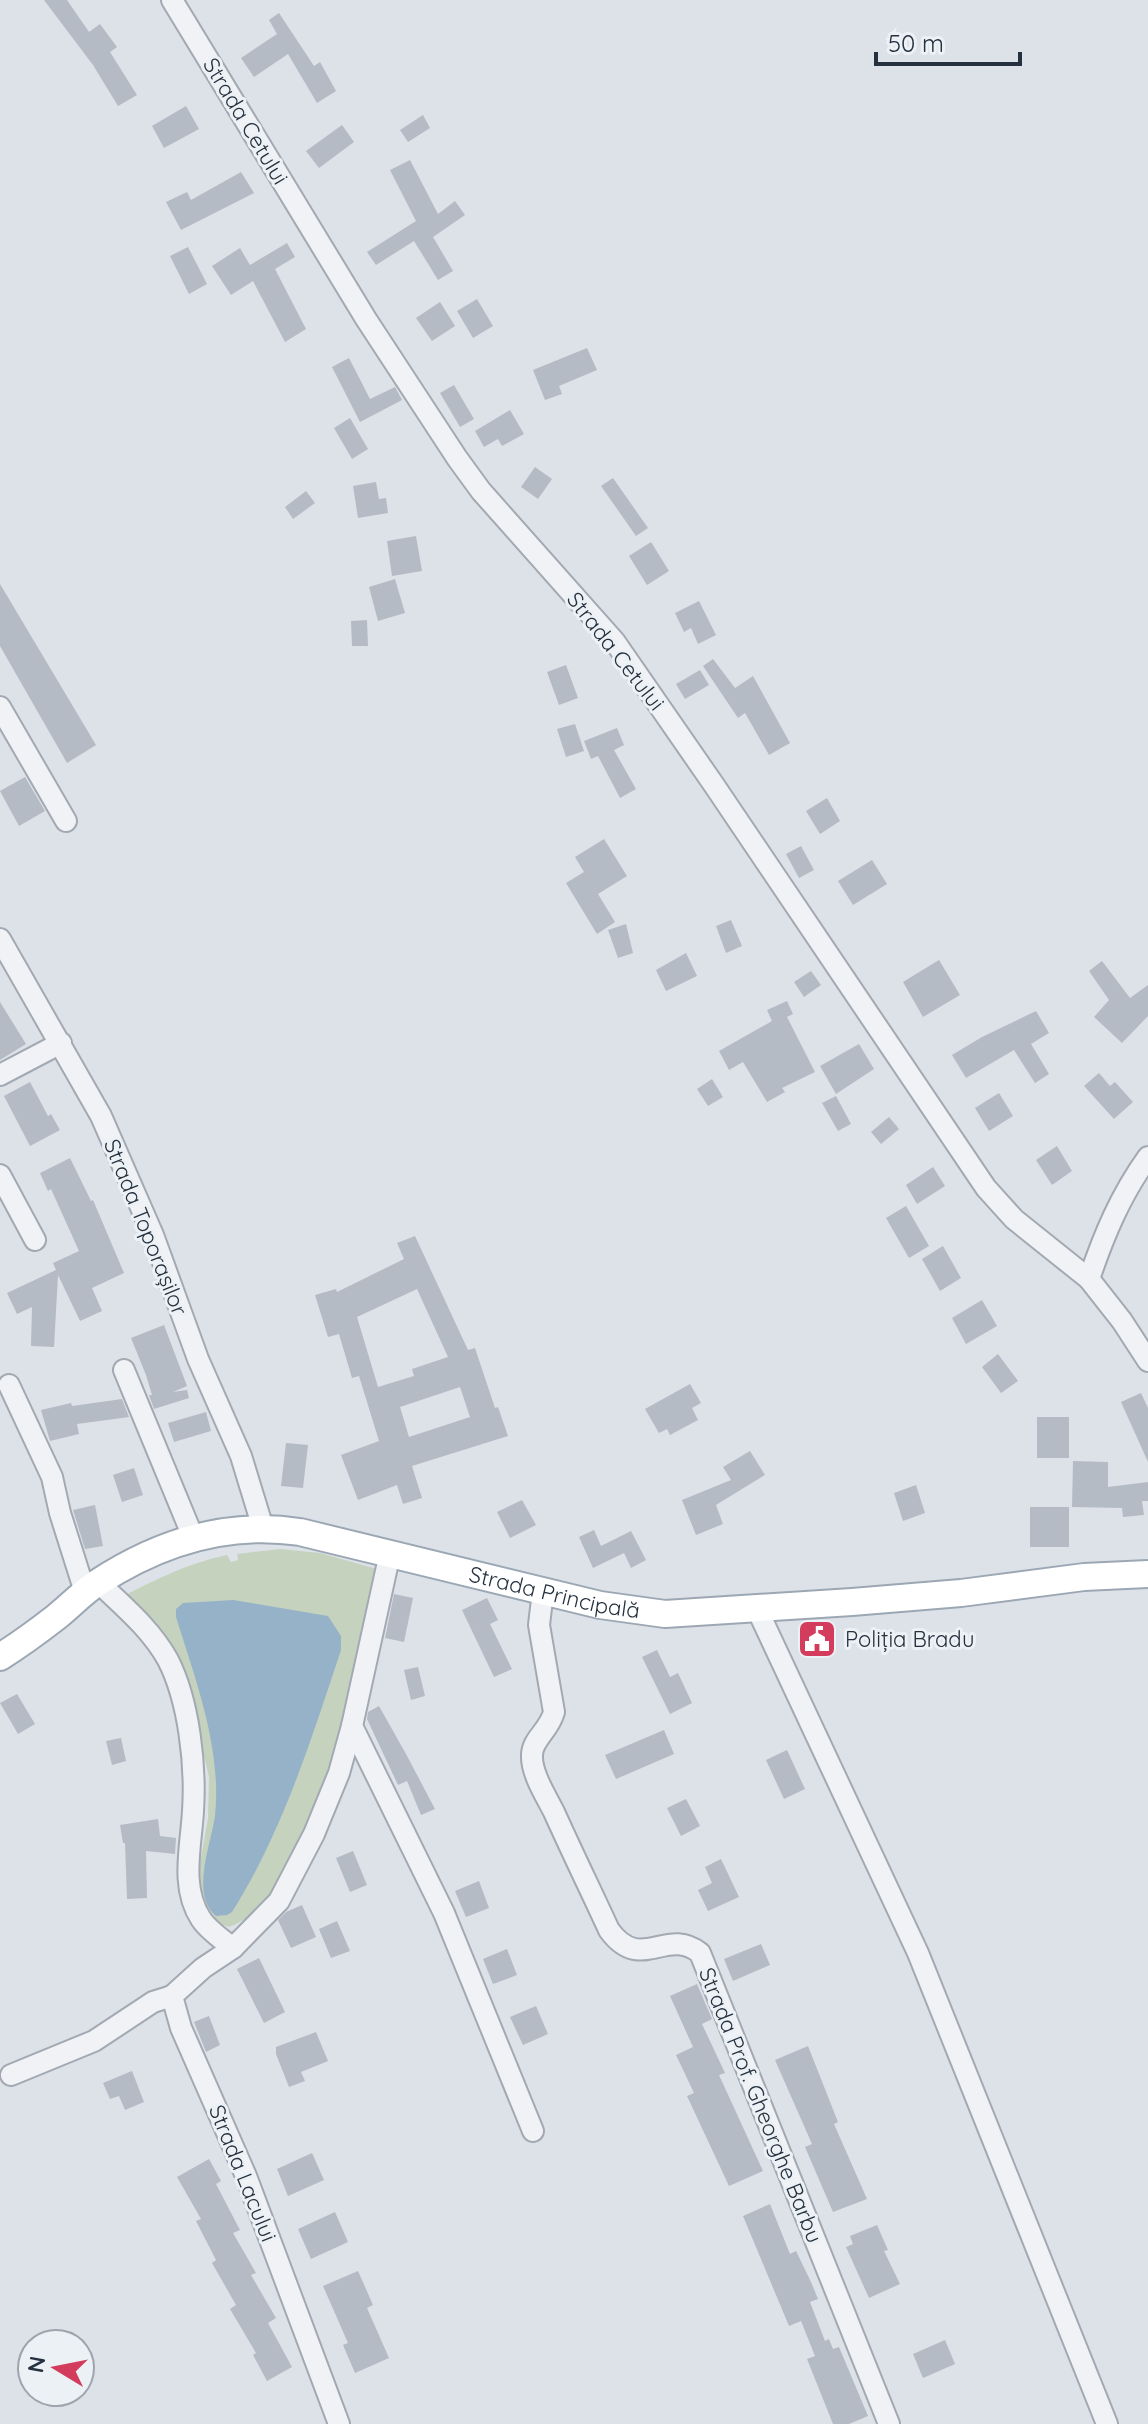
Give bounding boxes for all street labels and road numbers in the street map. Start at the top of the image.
street label: Strada Cetului [197,53,295,189]
street label: Strada Cetului [561,586,671,716]
street label: Strada Toporașilor [98,1135,194,1320]
street label: Strada Principală [466,1560,642,1624]
street label: Strada Prof. Gheorghe Barbu [693,1963,829,2247]
street label: Strada Lacului [203,2100,283,2246]

